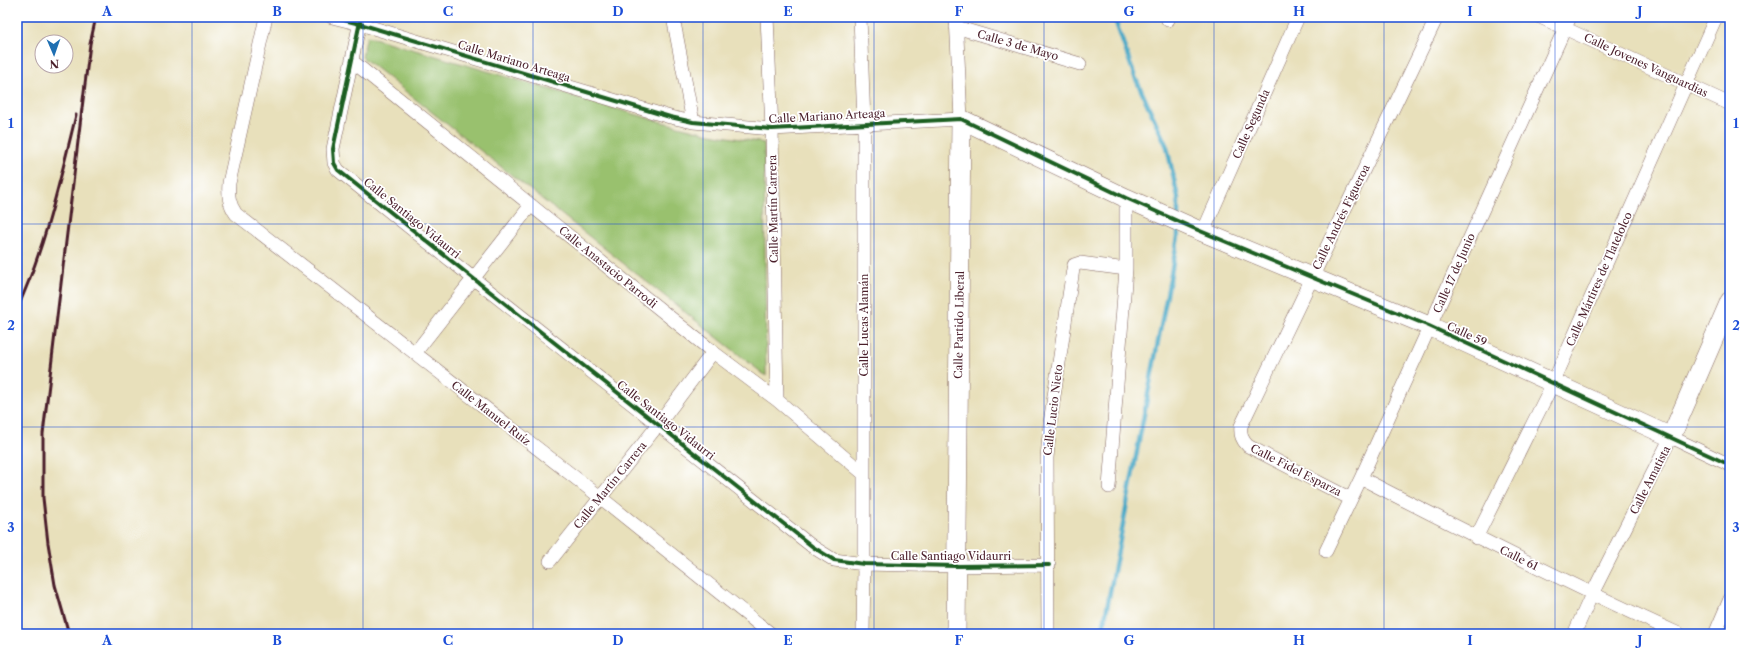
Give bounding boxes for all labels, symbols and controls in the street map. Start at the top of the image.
text: A [101,3,113,19]
text: B [272,3,282,19]
text: C [443,3,453,19]
text: D [612,3,624,19]
text: E [783,3,793,19]
text: F [955,3,964,19]
text: G [1123,3,1135,19]
text: H [1293,3,1305,19]
text: I [1467,3,1473,19]
text: J [1635,3,1643,19]
street label: Calle 3 de Mayo [976,27,1060,63]
street label: Calle Jovenes Vanguardias [1582,30,1710,100]
north arrow [34,34,74,74]
street label: Calle Mariano Arteaga [456,37,572,85]
text: N [49,57,59,71]
street label: Calle Segunda [1229,87,1273,161]
street label: Calle Mariano Arteaga [768,106,886,126]
text: 1 [8,115,14,131]
text: 1 [1733,115,1739,131]
street label: Calle Martín Carrera [765,155,781,263]
street label: Calle Andrés Figueroa [1309,162,1373,272]
street label: Calle Santiago Vidaurri [361,175,464,262]
street label: Calle Mártires de Tlatelolco [1563,209,1635,348]
street label: Calle Anastacio Parrodi [556,223,660,311]
street label: Calle 17 de Junio [1430,231,1478,315]
street label: Calle Partido Liberal [951,270,967,379]
street label: Calle Lucas Alamán [857,273,871,376]
text: 2 [7,317,15,333]
text: 2 [1732,317,1740,333]
street label: Calle 59 [1445,319,1489,349]
street label: Calle Lucio Nieto [1040,363,1066,456]
street label: Calle Santiago Vidaurri [614,377,718,463]
street label: Calle Manuel Ruíz [449,378,534,448]
street label: Calle Martín Carrera [570,438,650,532]
street label: Calle Fidel Esparza [1248,441,1344,499]
street label: Calle Amatista [1627,443,1673,517]
text: 3 [7,519,15,535]
text: 3 [1732,519,1740,535]
street label: Calle 61 [1498,543,1541,573]
street label: Calle Santiago Vidaurri [891,549,1012,563]
text: A [101,632,113,648]
text: B [272,632,282,648]
text: C [443,632,453,648]
text: D [612,632,624,648]
text: E [783,632,793,648]
text: F [955,632,964,648]
text: G [1123,632,1135,648]
text: H [1293,632,1305,648]
text: I [1467,632,1473,648]
text: J [1635,632,1643,648]

